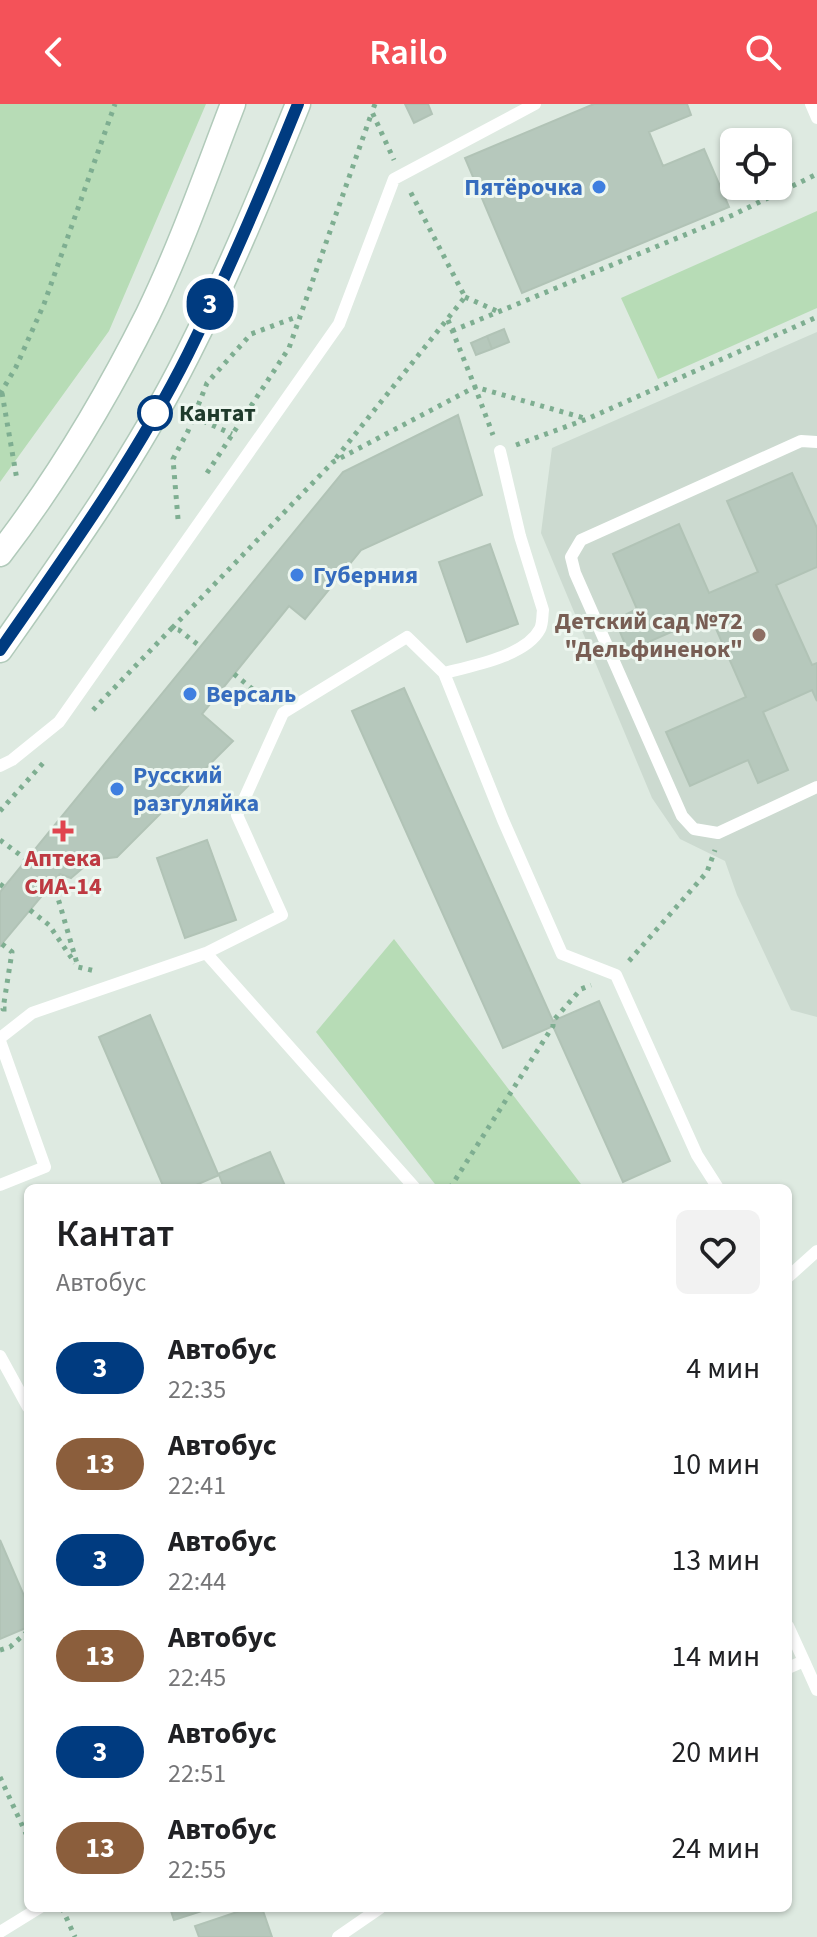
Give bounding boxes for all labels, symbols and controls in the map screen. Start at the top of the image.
text: Railo [369,27,448,78]
icon: back [32,30,76,74]
icon: search [741,30,785,74]
map controls [720,128,792,200]
button: locate [720,128,792,200]
place label: Пятёрочка [464,170,583,205]
marker: Пятёрочка [590,178,608,196]
line badge: 3 [184,278,236,330]
text: 3 [203,284,217,324]
marker: Кантат [138,396,172,430]
place label: Кантат [179,396,256,431]
place label: Губерния [313,558,418,593]
marker: Губерния [288,566,306,584]
place label: Детский сад №72 "Дельфиненок" [555,604,743,667]
marker: Детский сад №72 "Дельфиненок" [750,626,768,644]
place label: Версаль [206,677,296,712]
marker: Версаль [181,685,199,703]
place label: Русский разгуляйка [133,758,259,821]
marker: Русский разгуляйка [108,780,126,798]
marker: Аптека СИА-14 [54,822,72,840]
place label: Аптека СИА-14 [24,841,102,904]
text: Кантат [56,1207,174,1261]
button: heart [676,1210,760,1294]
text: Автобус [56,1264,146,1301]
text: Автобус [168,1328,277,1371]
text: 4 мин [686,1347,760,1390]
text: 3 [93,1348,107,1388]
text: 22:35 [168,1371,226,1408]
text: Автобус [168,1424,277,1467]
text: 10 мин [671,1443,760,1486]
text: 13 [85,1444,115,1484]
text: 22:41 [168,1467,226,1504]
text: Автобус [168,1520,277,1563]
text: 13 мин [671,1539,760,1582]
text: 3 [93,1540,107,1580]
text: 22:44 [168,1563,226,1600]
text: Автобус [168,1616,277,1659]
text: 14 мин [671,1635,760,1678]
text: 13 [85,1636,115,1676]
text: 22:45 [168,1659,226,1696]
text: Автобус [168,1712,277,1755]
text: 20 мин [671,1731,760,1774]
text: 3 [93,1732,107,1772]
text: 22:51 [168,1755,226,1792]
text: Автобус [168,1808,277,1851]
text: 24 мин [671,1827,760,1870]
text: 13 [85,1828,115,1868]
text: 22:55 [168,1851,226,1888]

